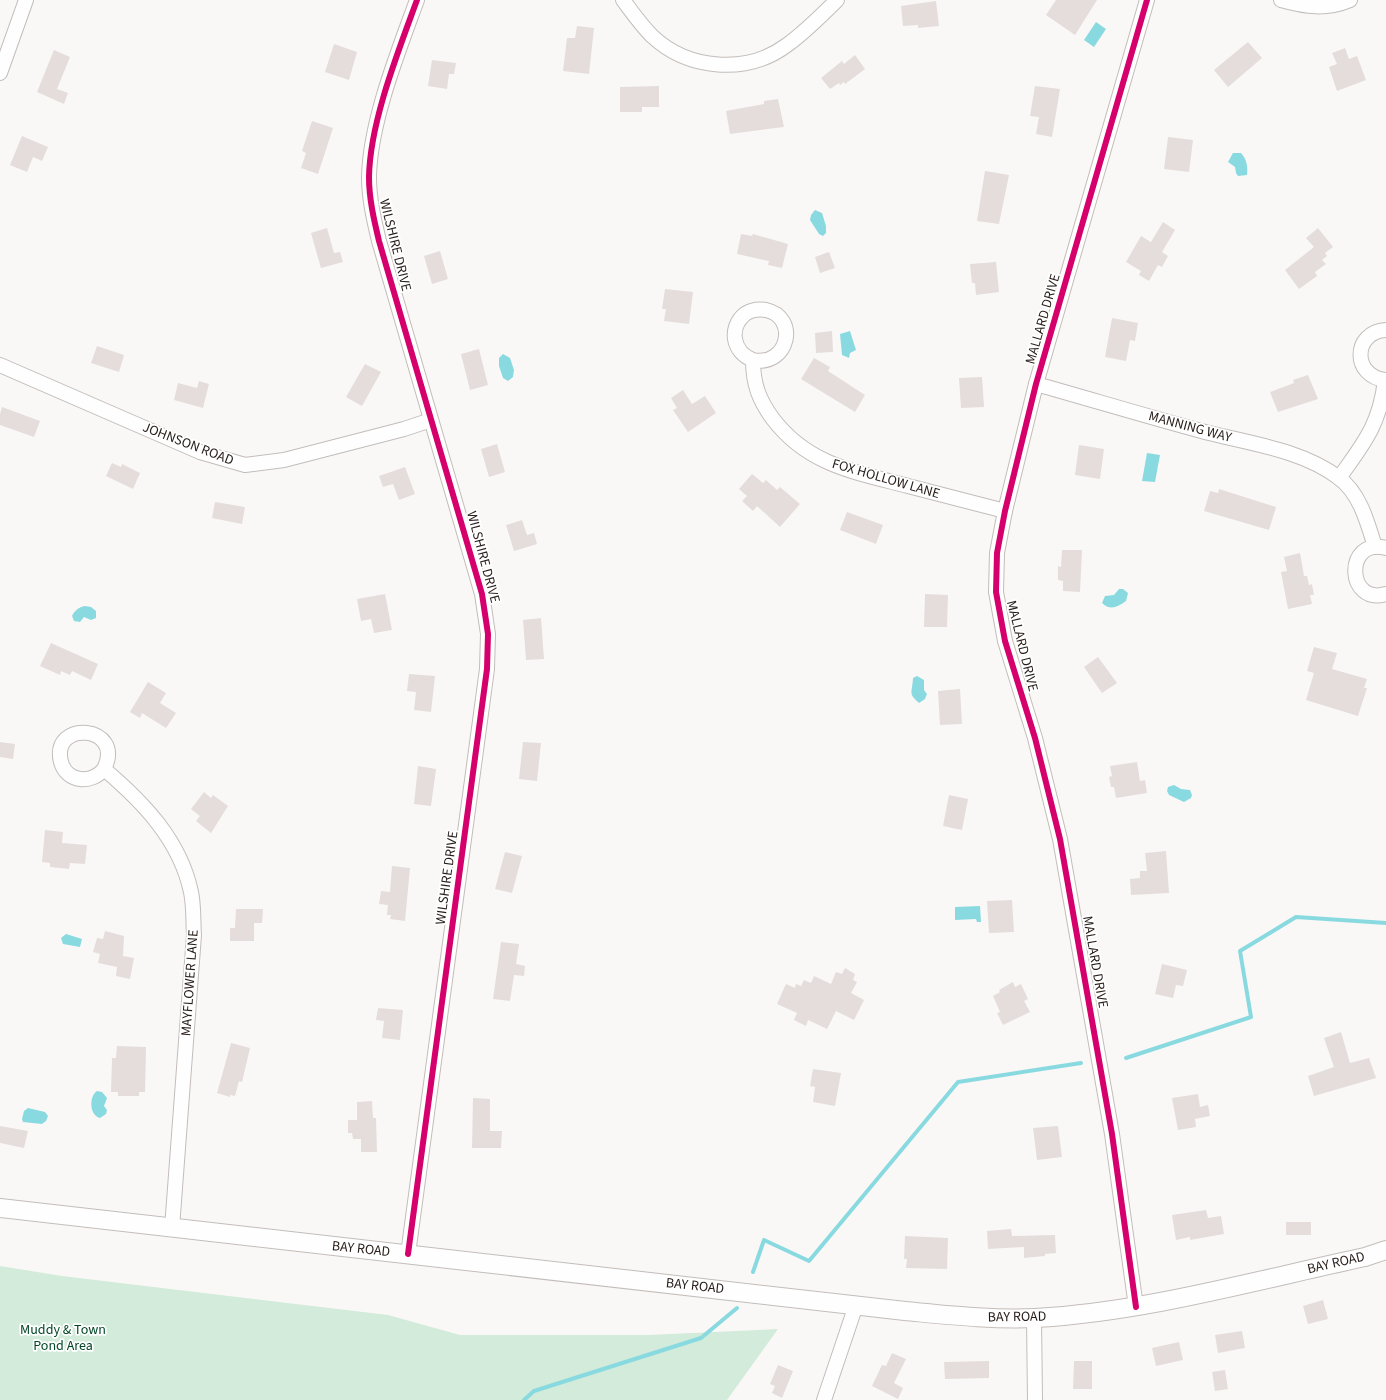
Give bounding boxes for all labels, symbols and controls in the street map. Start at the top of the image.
street label: WILSHIRE DRIVE [374,197,416,293]
street label: MALLARD DRIVE [1021,271,1065,367]
street label: MANNING WAY [1146,406,1234,448]
street label: JOHNSON ROAD [140,417,236,471]
street label: FOX HOLLOW LANE [830,454,942,504]
street label: WILSHIRE DRIVE [461,509,505,605]
street label: MALLARD DRIVE [1001,598,1043,694]
street label: WILSHIRE DRIVE [431,830,463,926]
street label: MALLARD DRIVE [1077,914,1113,1010]
street label: MAYFLOWER LANE [176,929,204,1037]
street label: BAY ROAD [331,1236,391,1262]
street label: BAY ROAD [1305,1247,1367,1279]
street label: BAY ROAD [665,1273,725,1299]
street label: BAY ROAD [988,1306,1046,1328]
park label: Muddy & Town Pond Area [20,1320,106,1356]

